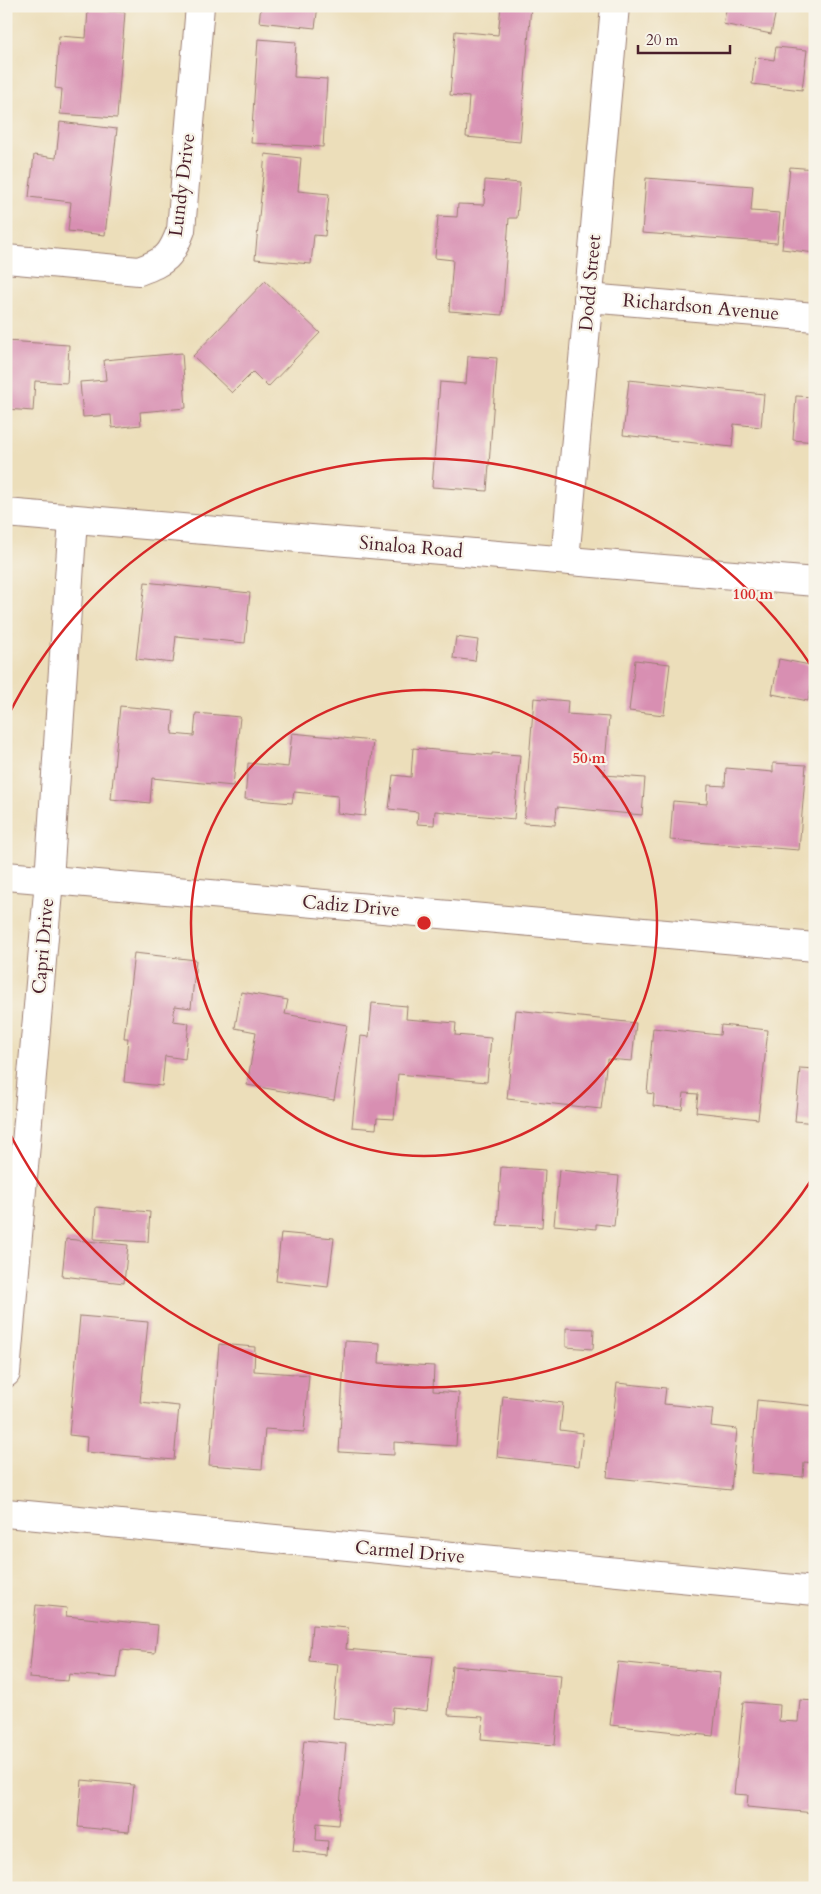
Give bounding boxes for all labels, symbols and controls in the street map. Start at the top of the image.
scale bar [638,22,731,54]
text: 20 m [646,30,678,50]
street label: Lundy Drive [163,132,201,238]
street label: Dodd Street [573,234,607,332]
street label: Richardson Avenue [622,287,780,327]
street label: Sinaloa Road [358,530,464,564]
text: 100 m [733,584,774,604]
text: 50 m [572,748,606,768]
street label: Cadiz Drive [301,889,401,923]
street label: Capri Drive [26,897,60,995]
centre of rings [415,914,433,932]
street label: Carmel Drive [354,1534,466,1570]

